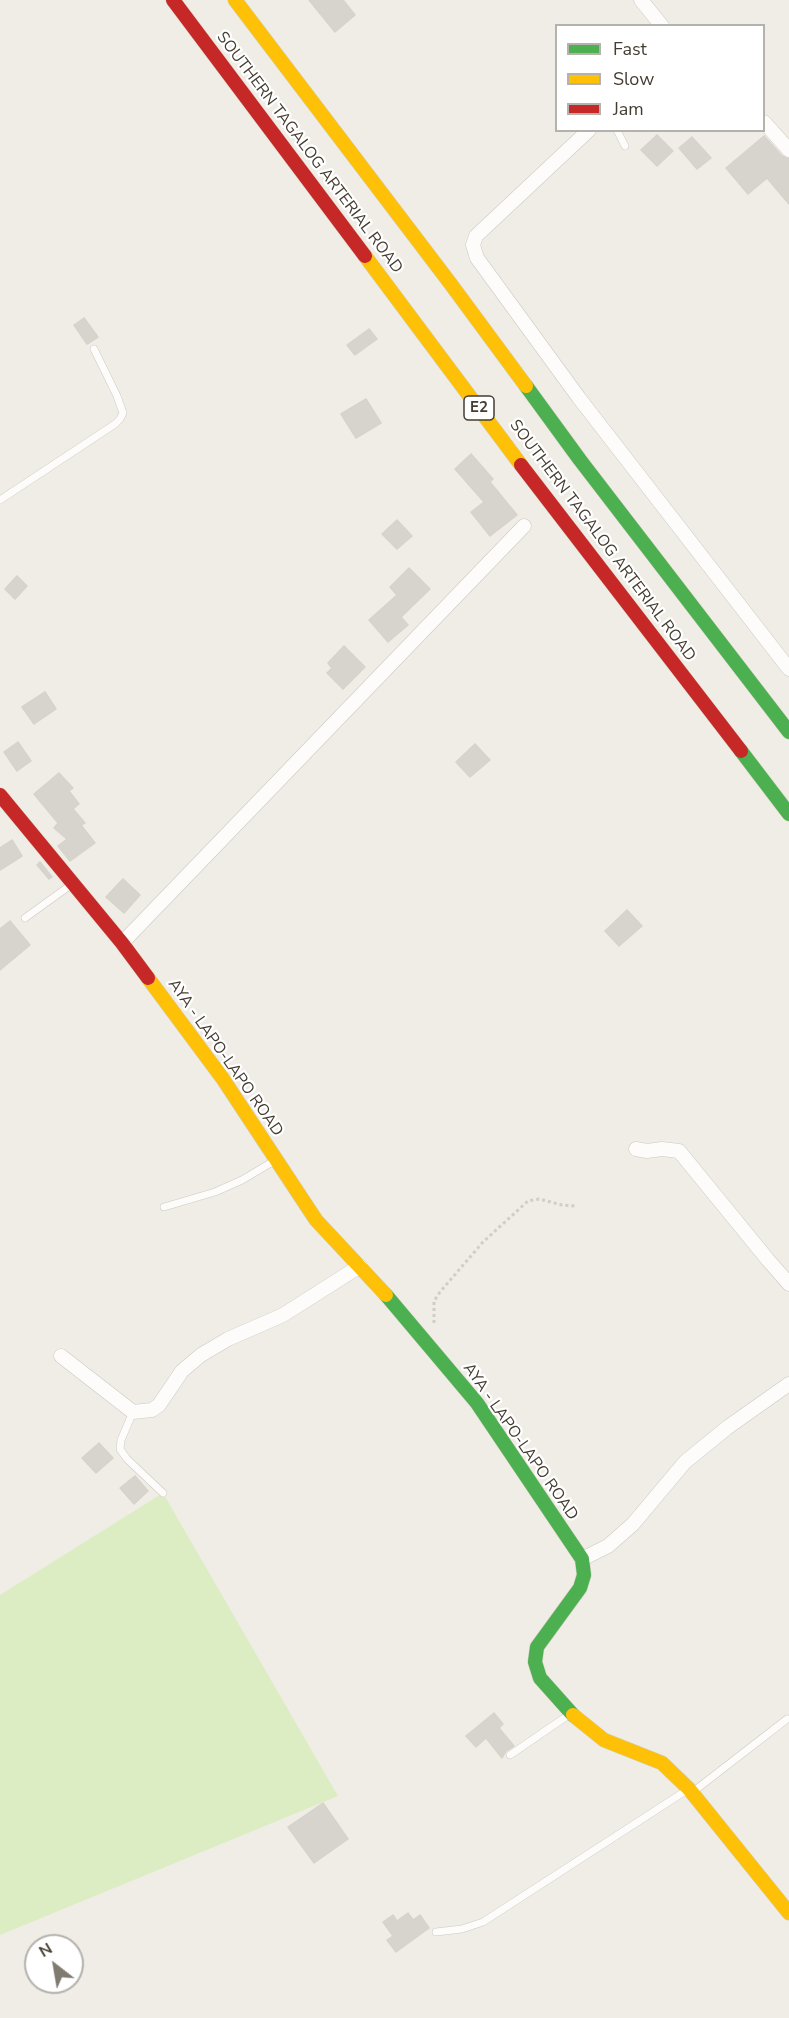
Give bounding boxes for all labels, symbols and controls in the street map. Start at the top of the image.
legend [555,24,765,132]
street label: SOUTHERN TAGALOG ARTERIAL ROAD [212,28,406,278]
text: Fast [613,37,647,61]
text: Slow [613,67,654,91]
text: Jam [613,97,644,121]
road number: E2 [464,396,494,420]
street label: SOUTHERN TAGALOG ARTERIAL ROAD [505,416,699,666]
street label: AYA - LAPO-LAPO ROAD [163,976,287,1140]
street label: AYA - LAPO-LAPO ROAD [458,1360,582,1524]
north arrow [24,1934,84,1994]
text: N [35,1938,57,1963]

